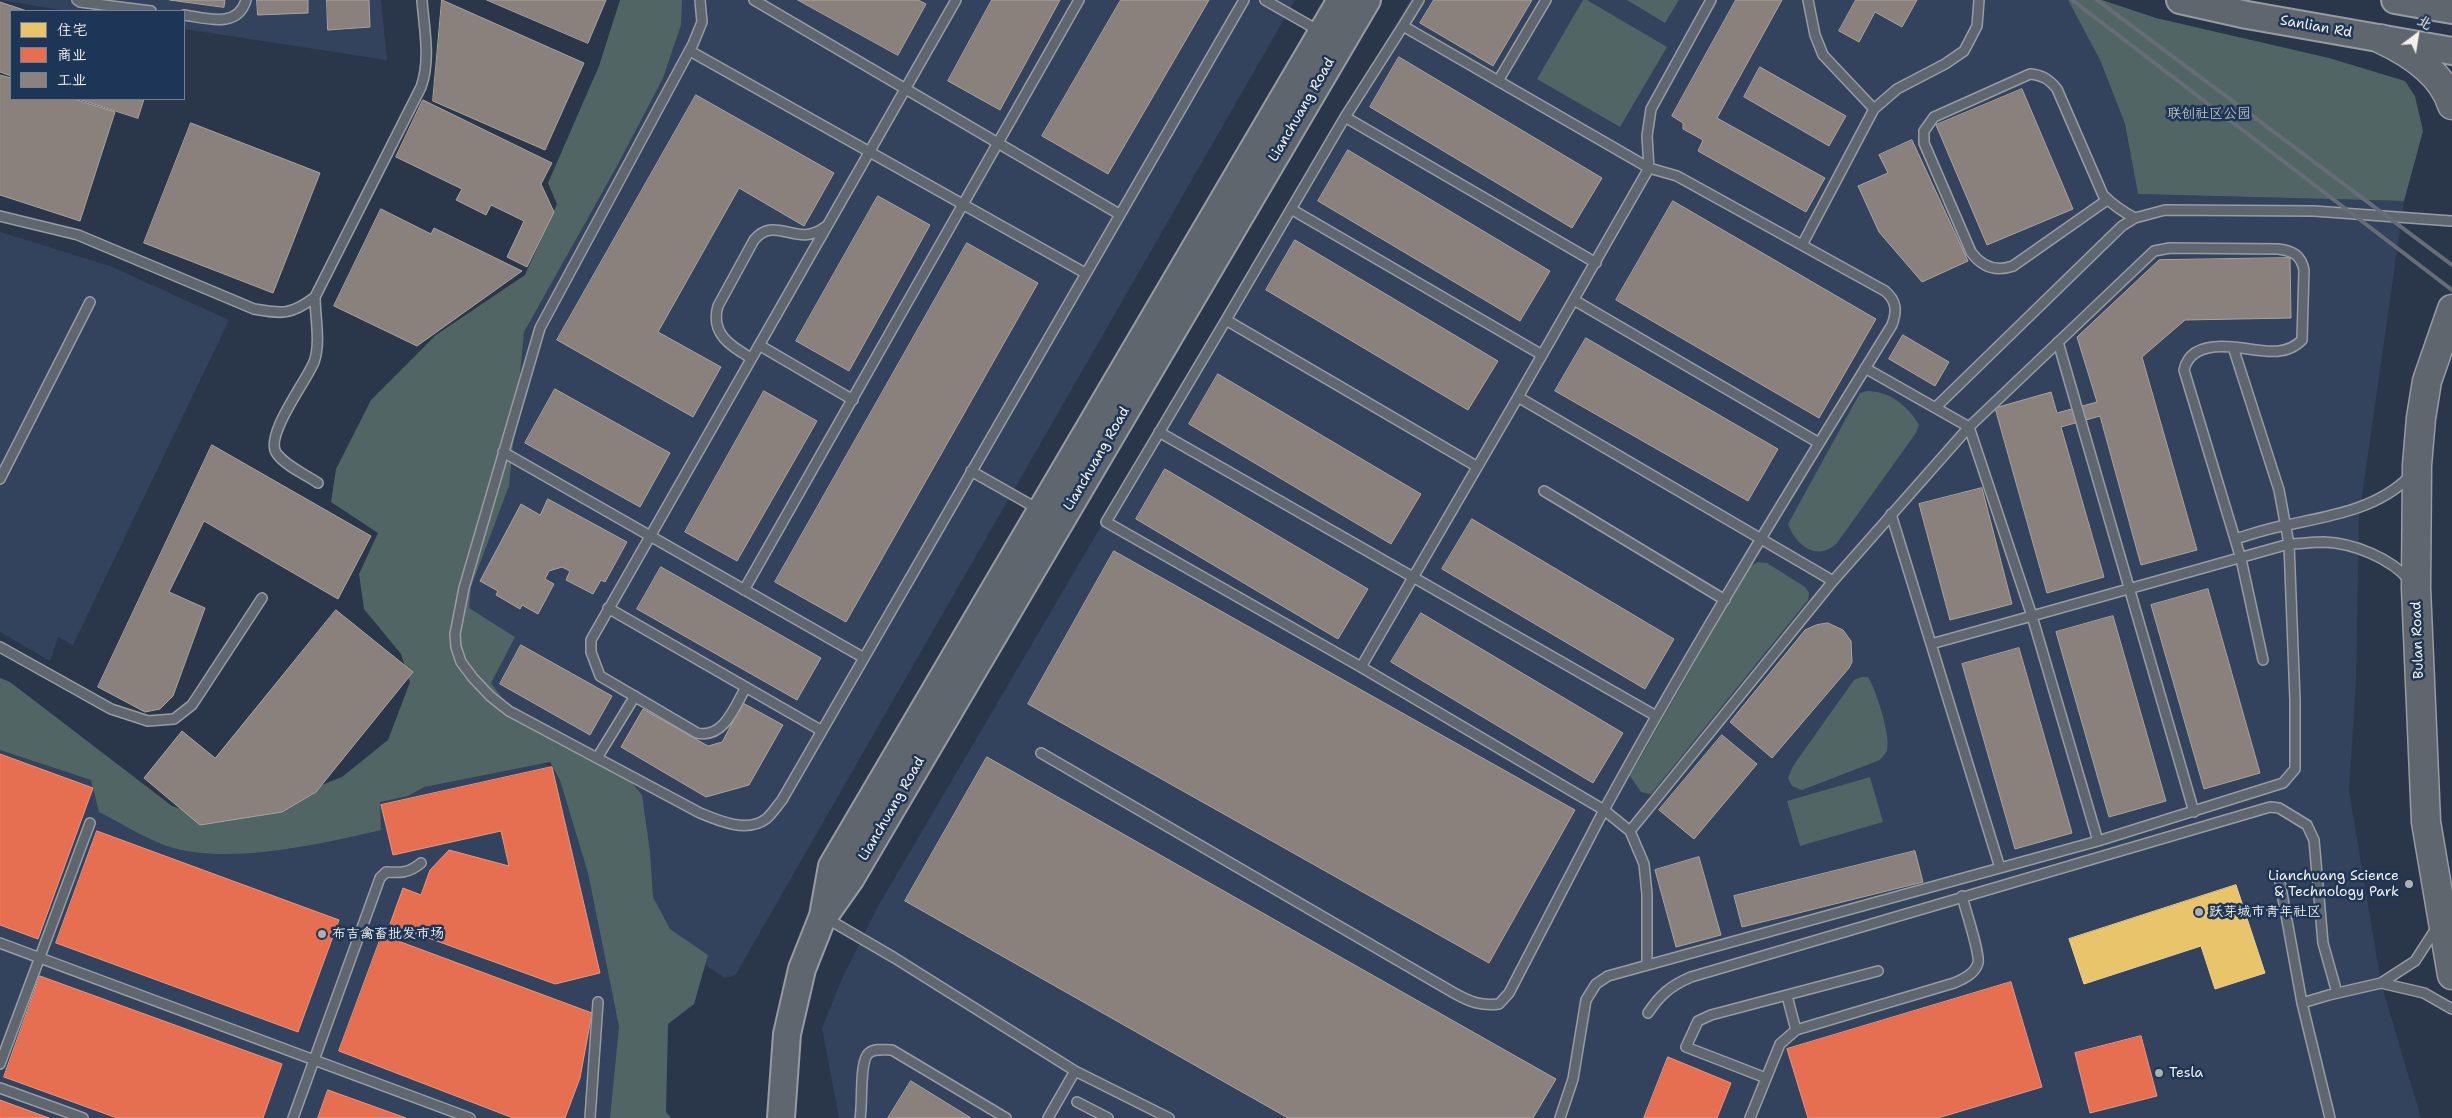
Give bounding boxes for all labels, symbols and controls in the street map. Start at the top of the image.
legend [10,10,185,100]
north arrow [2392,10,2442,60]
text: 北 [2414,11,2435,33]
street label: Sanlian Rd [2279,12,2353,42]
text: 住宅 [57,20,87,40]
text: 商业 [57,45,87,65]
street label: Lianchuang Road [1265,55,1339,165]
text: 工业 [57,70,87,90]
park label: 联创社区公园 [2167,106,2251,122]
street label: Lianchuang Road [1060,404,1134,514]
street label: Bulan Road [2408,601,2428,679]
street label: Lianchuang Road [855,754,929,864]
place label: Lianchuang Science & Technology Park [2268,868,2399,900]
marker: Lianchuang Science & Technology Park [2403,878,2415,890]
place label: 跃芽城市青年社区 [2209,904,2321,920]
marker: 跃芽城市青年社区 [2193,906,2205,918]
place label: 布吉禽畜批发市场 [332,926,444,942]
marker: 布吉禽畜批发市场 [316,928,328,940]
place label: Tesla [2169,1065,2203,1081]
marker: Tesla [2153,1067,2165,1079]

